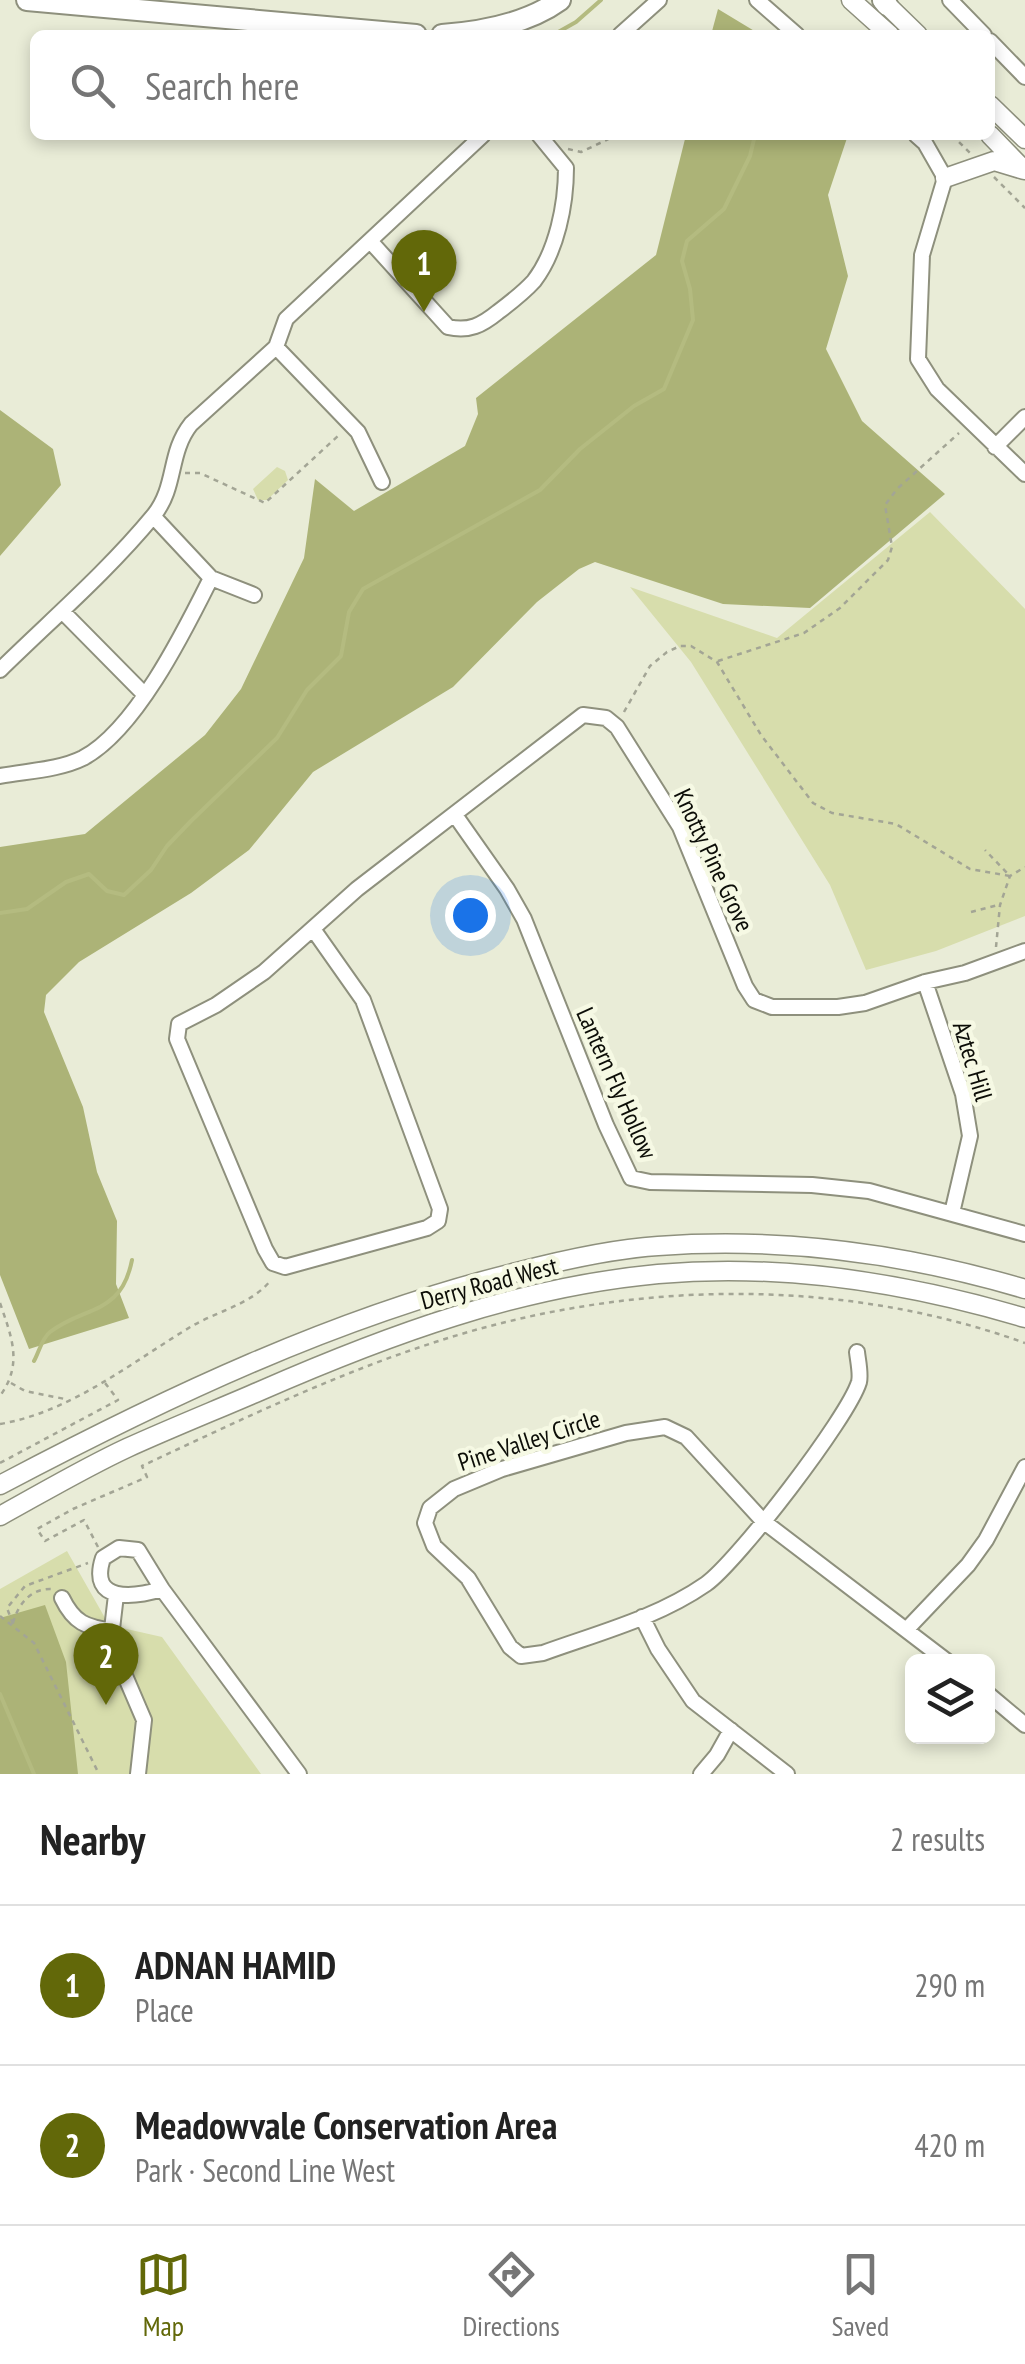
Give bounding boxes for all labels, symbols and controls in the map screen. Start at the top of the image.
search box [30,30,995,140]
icon: search [65,58,120,113]
text: Search here [145,61,299,110]
pin: 1 [392,230,456,312]
street label: Knotty Pine Grove [667,783,761,937]
your location [445,890,496,941]
street label: Lantern Fly Hollow [569,1002,665,1164]
street label: Aztec Hill [946,1017,1000,1105]
street label: Derry Road West [417,1249,561,1317]
street label: Pine Valley Circle [454,1402,604,1478]
pin: 2 [74,1622,138,1705]
map controls [905,1654,995,1744]
button: layers [905,1654,995,1744]
text: Nearby [40,1812,145,1867]
text: 2 results [890,1818,985,1860]
text: ADNAN HAMID [135,1940,336,1989]
text: 1 [65,1964,80,2006]
text: 290 m [914,1964,985,2006]
text: Place [135,1989,194,2031]
text: Meadowvale Conservation Area [135,2100,557,2149]
text: 2 [65,2124,80,2166]
text: 420 m [914,2124,985,2166]
text: Park · Second Line West [135,2149,395,2191]
tab: Map [136,2247,191,2344]
tab: Directions [462,2247,560,2344]
tab: Saved [831,2247,889,2344]

